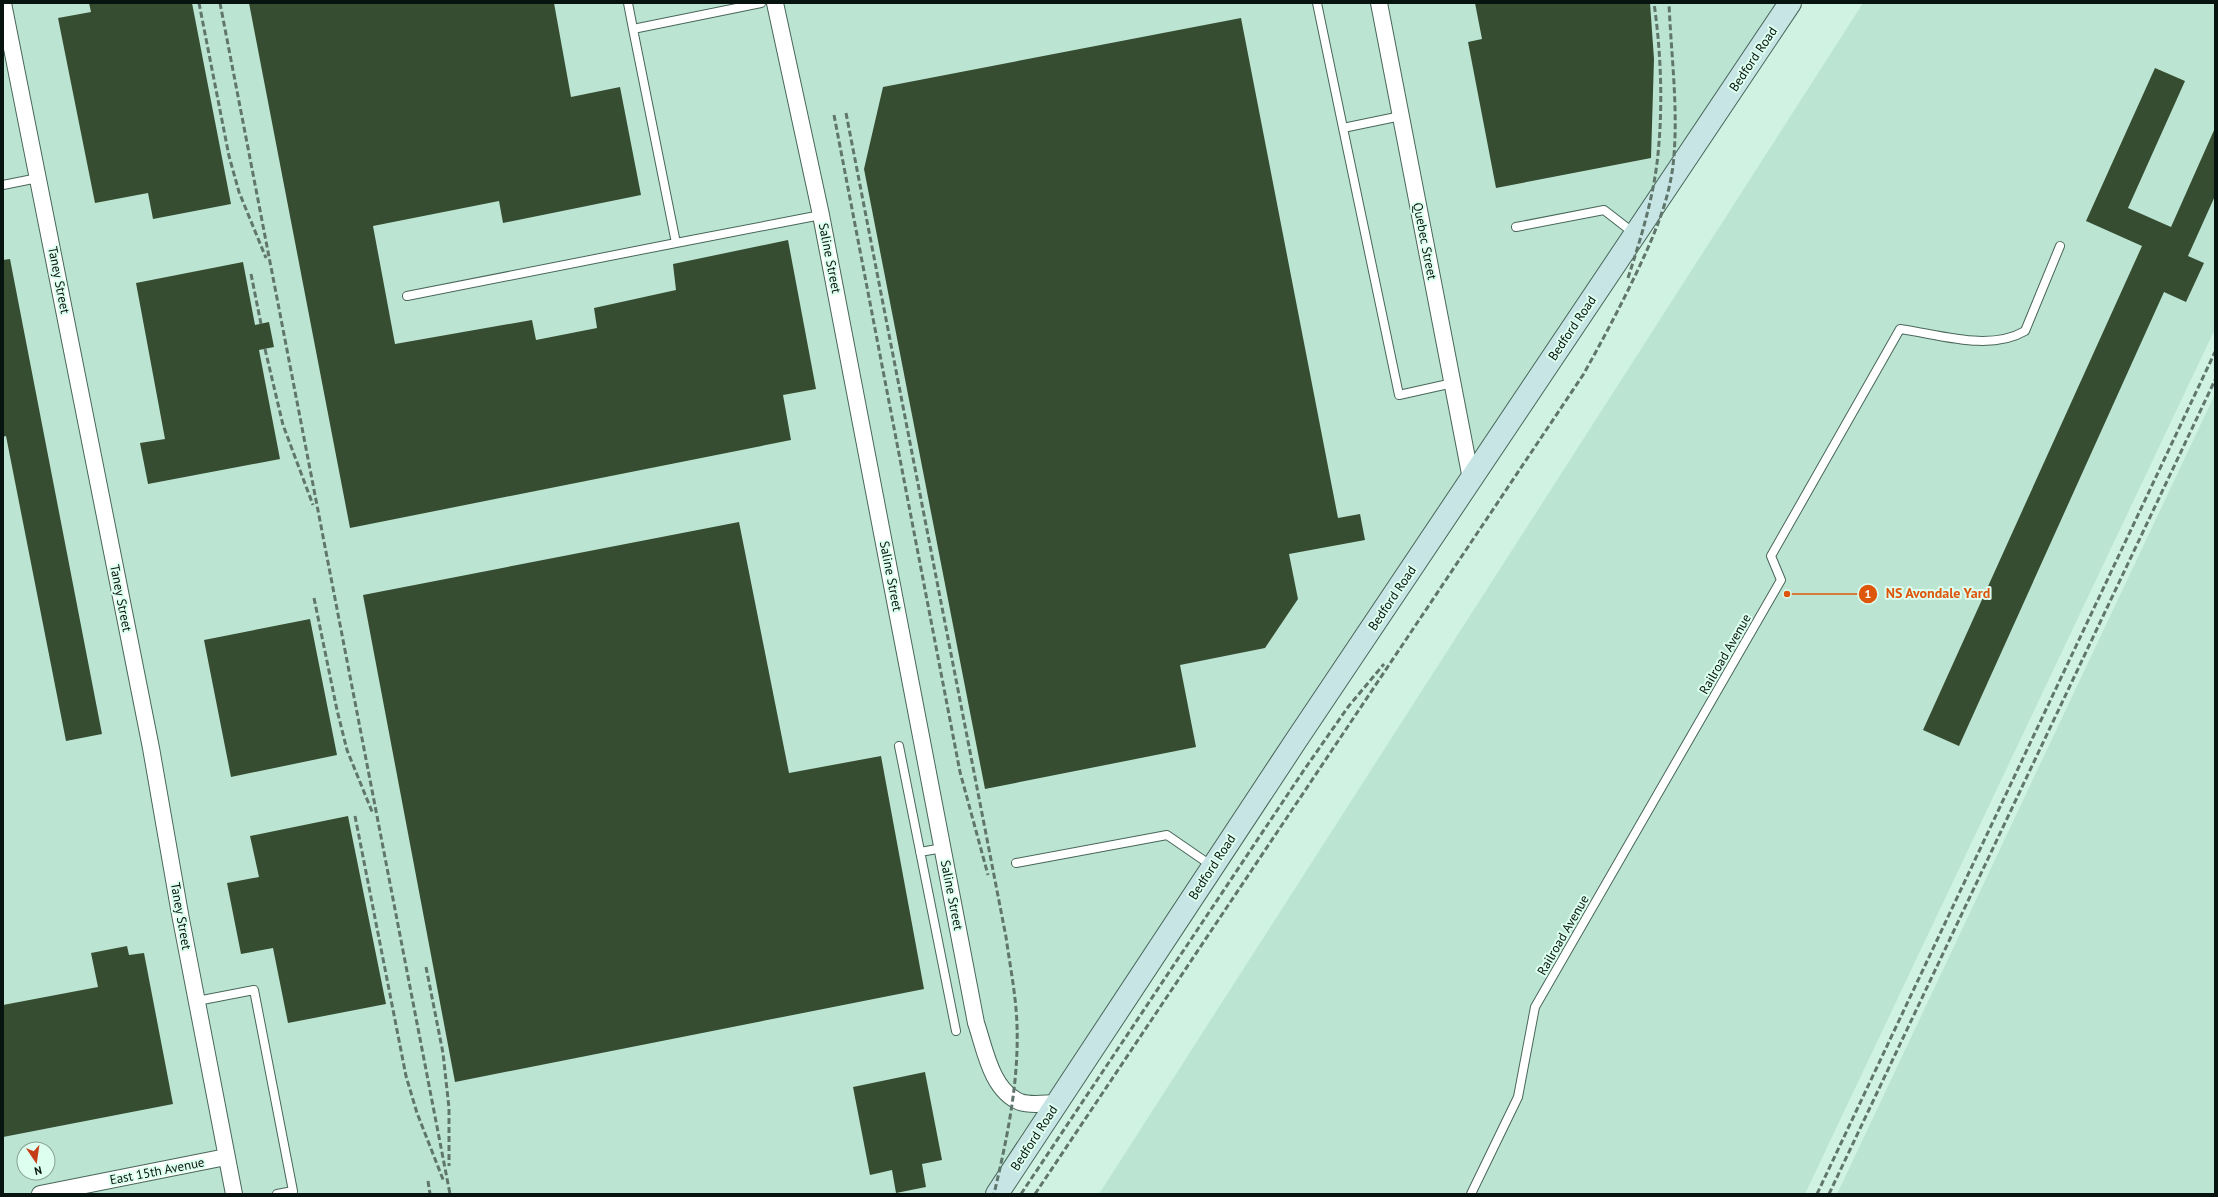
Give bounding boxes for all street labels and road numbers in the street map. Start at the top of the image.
street label: Bedford Road [1725,23,1781,95]
street label: Quebec Street [1409,201,1441,282]
street label: Saline Street [815,222,845,295]
street label: Taney Street [44,245,74,316]
street label: Bedford Road [1544,292,1600,364]
street label: Saline Street [876,540,906,613]
street label: Bedford Road [1364,562,1420,634]
street label: Taney Street [106,563,136,634]
street label: Railroad Avenue [1695,611,1755,697]
street label: Bedford Road [1185,831,1239,903]
street label: Saline Street [937,859,967,932]
street label: Taney Street [167,881,195,952]
street label: Railroad Avenue [1533,892,1593,978]
street label: Bedford Road [1007,1102,1061,1174]
street label: East 15th Avenue [108,1153,206,1189]

